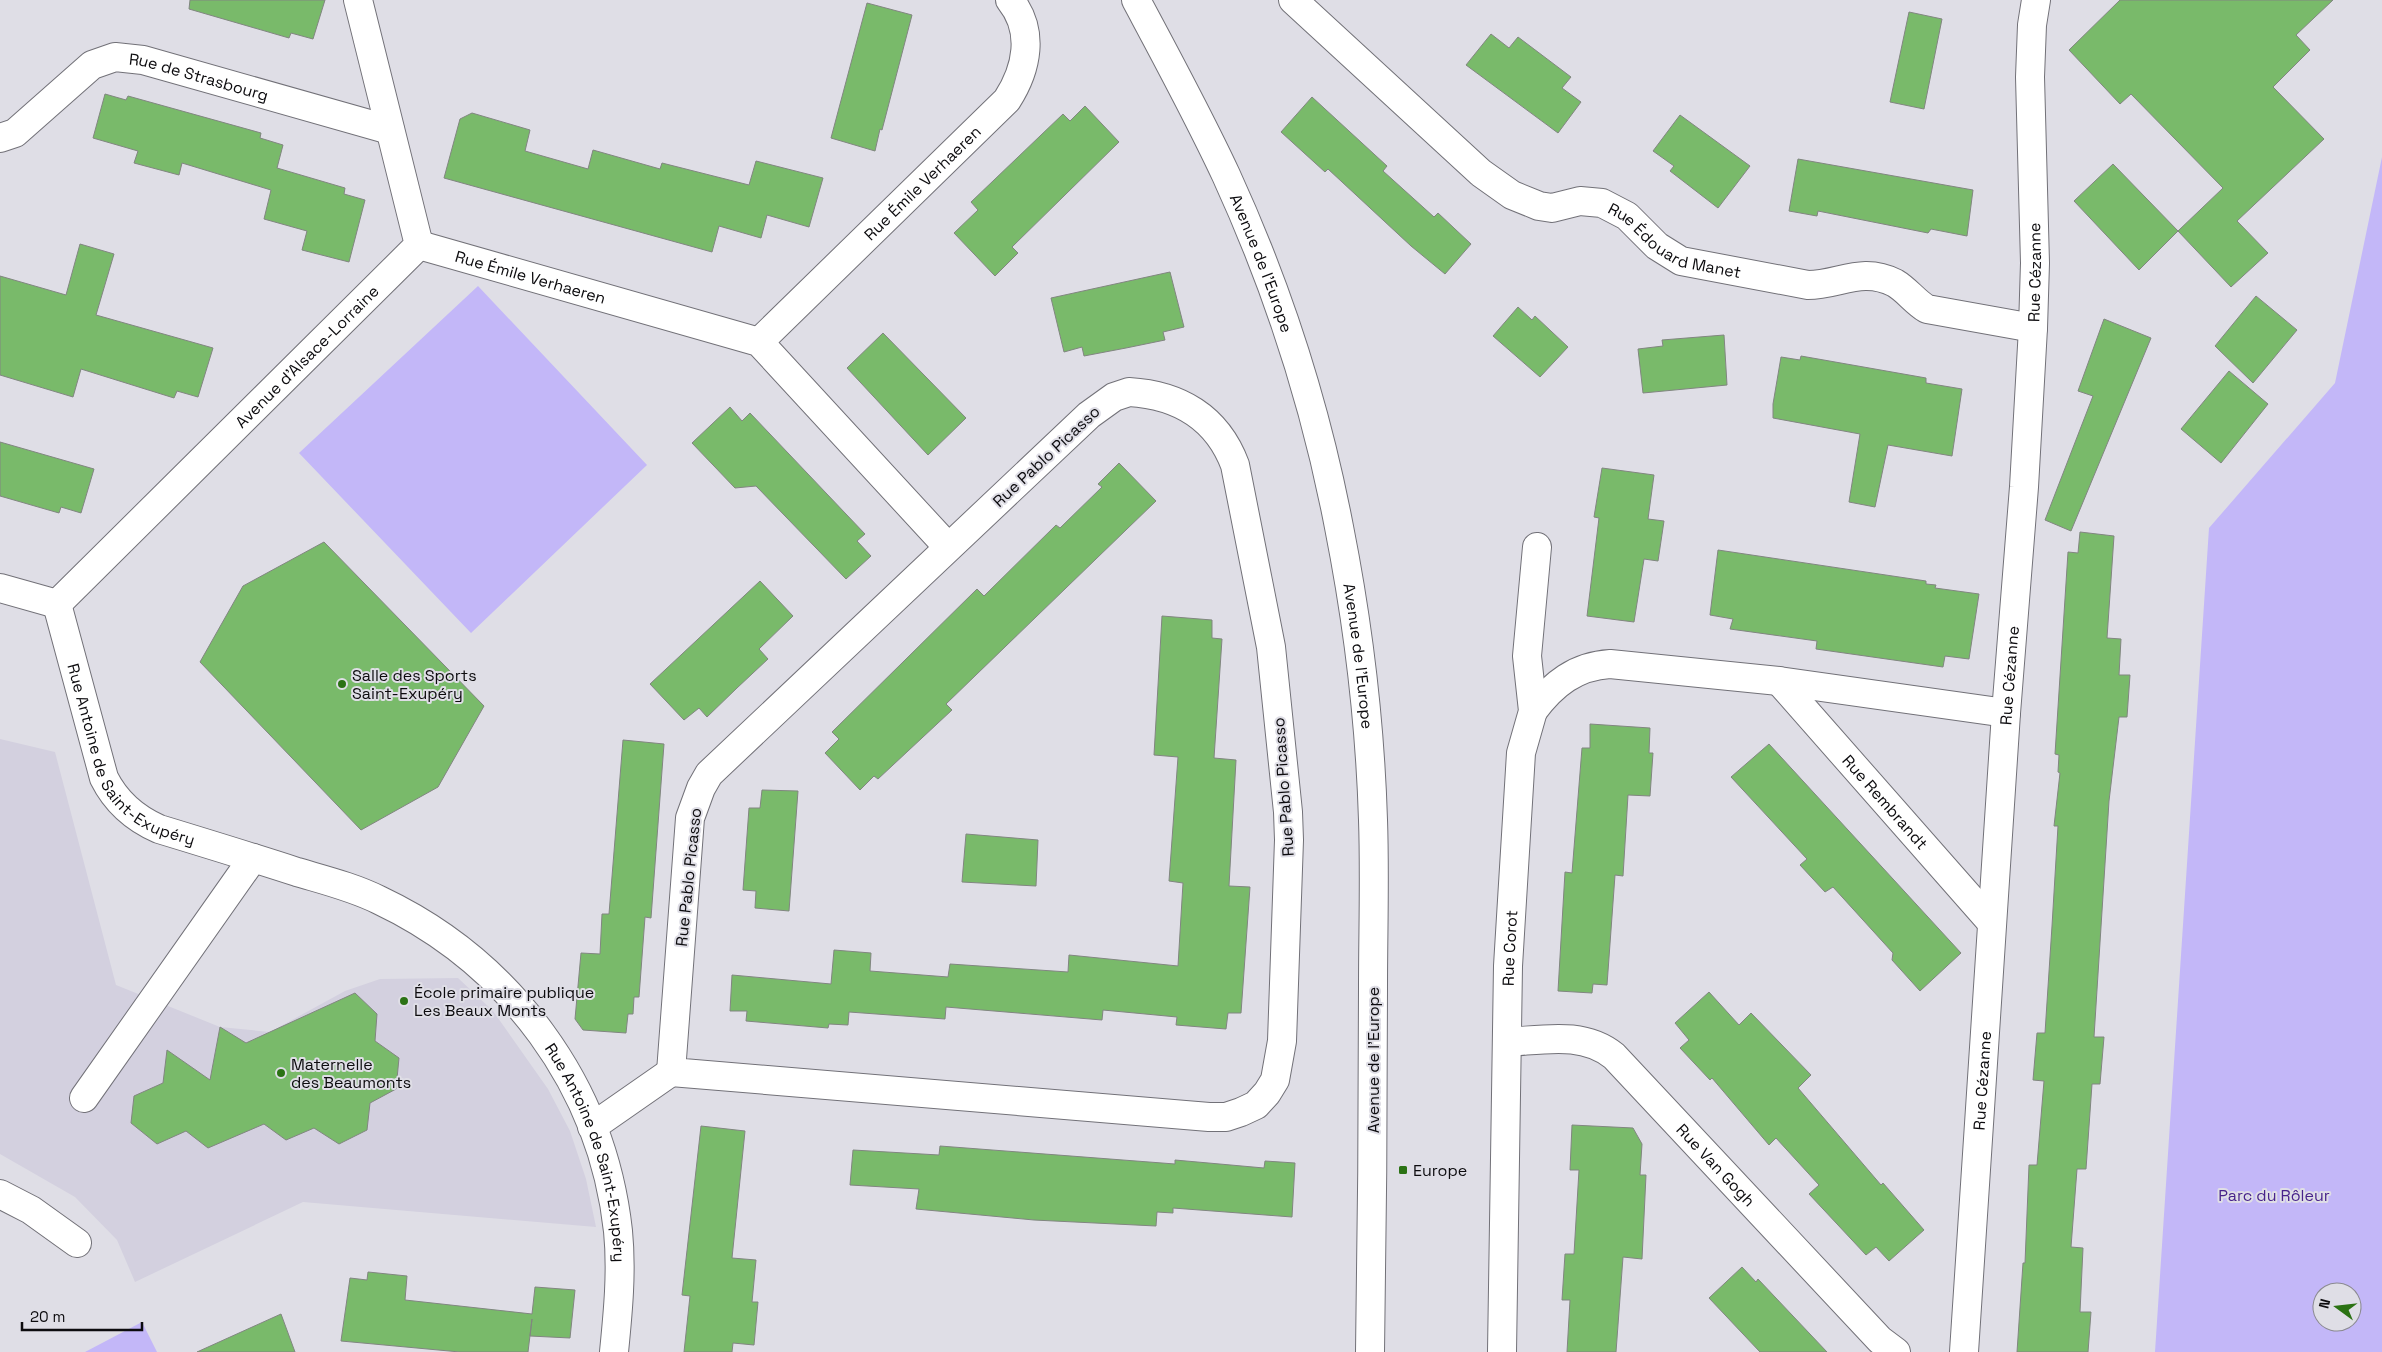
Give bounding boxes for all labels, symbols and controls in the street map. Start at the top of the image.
street label: Rue de Strasbourg [128,49,271,106]
street label: Rue Émile Verhaeren [859,121,986,245]
street label: Avenue de l'Europe [1225,191,1297,335]
street label: Rue Édouard Manet [1605,198,1743,283]
street label: Rue Cézanne [2023,222,2046,322]
street label: Rue Émile Verhaeren [453,246,608,309]
street label: Avenue d'Alsace-Lorraine [231,281,383,432]
street label: Rue Pablo Picasso [988,401,1104,512]
street label: Avenue de l'Europe [1338,582,1378,730]
street label: Rue Cézanne [1995,625,2024,726]
street label: Rue Antoine de Saint-Exupéry [63,661,198,850]
place label: Salle des Sports Saint-Exupéry [352,665,477,704]
marker: Salle des Sports Saint-Exupéry [336,678,348,690]
street label: Rue Pablo Picasso [1268,717,1299,857]
street label: Rue Rembrandt [1838,750,1932,854]
street label: Rue Pablo Picasso [671,807,706,947]
street label: Rue Corot [1498,909,1522,986]
place label: École primaire publique Les Beaux Monts [414,982,594,1021]
street label: Avenue de l'Europe [1363,987,1384,1133]
marker: École primaire publique Les Beaux Monts [398,995,410,1007]
street label: Rue Cézanne [1969,1030,1996,1131]
street label: Rue Antoine de Saint-Exupéry [540,1039,630,1263]
place label: Maternelle des Beaumonts [291,1054,411,1093]
marker: Maternelle des Beaumonts [275,1067,287,1079]
street label: Rue Van Gogh [1672,1119,1760,1211]
place label: Europe [1413,1160,1467,1181]
marker: Europe [1397,1164,1409,1176]
park label: Parc du Rôleur [2218,1185,2330,1206]
north arrow [2312,1282,2362,1332]
text: N [2315,1297,2334,1311]
scale bar [22,1300,142,1332]
text: 20 m [30,1307,65,1326]

